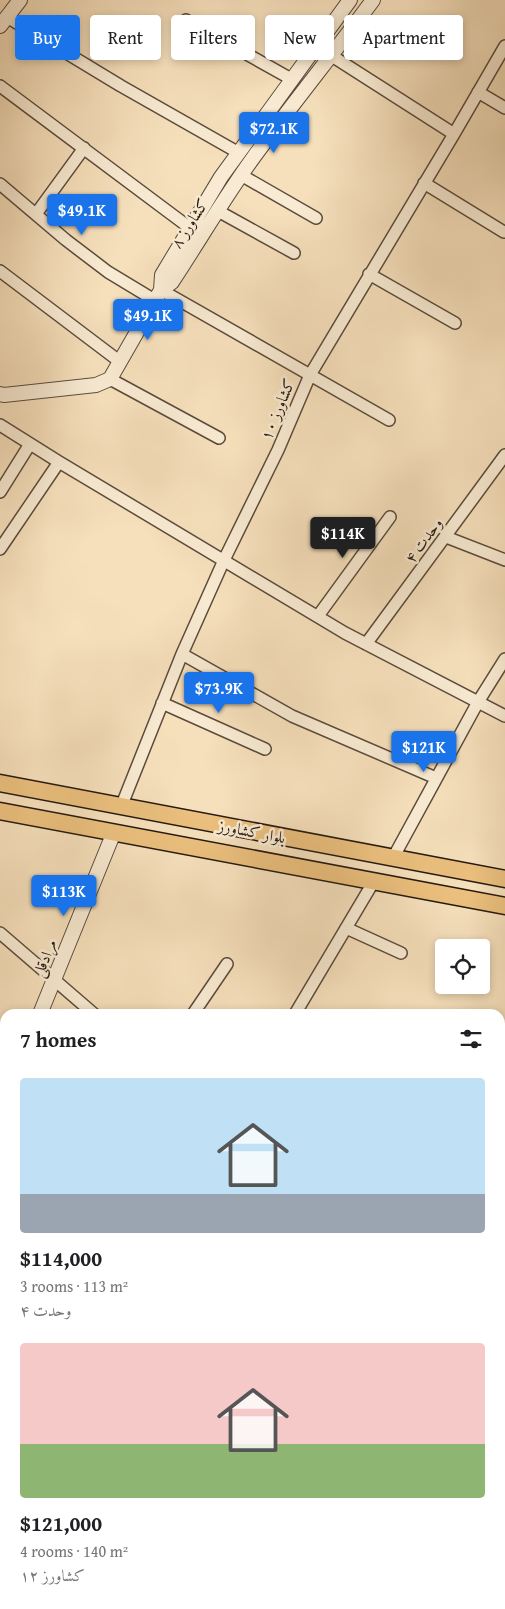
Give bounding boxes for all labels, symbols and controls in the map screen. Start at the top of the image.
chip: Buy [15,15,80,60]
chip: Rent [90,15,161,60]
chip: Filters [171,15,255,60]
chip: New [265,15,334,60]
chip: Apartment [344,15,463,60]
pin: $72.1K [233,112,315,154]
text: $72.1K [250,116,298,140]
street label: کشاورز ۸ [164,193,214,253]
pin: $49.1K [41,194,123,236]
text: $49.1K [58,198,106,222]
pin: $49.1K [107,298,189,341]
text: $49.1K [124,303,172,327]
street label: کشاورز ۱۰ [253,375,301,443]
street label: وحدت ۴ [398,512,448,568]
pin: $114K [308,516,378,559]
text: $114K [321,521,365,545]
pin: $73.9K [178,672,260,714]
text: $73.9K [195,676,243,700]
pin: $121K [389,730,459,773]
text: $121K [402,735,446,759]
street label: بلوار کشاورز [214,812,288,849]
pin: $113K [29,874,99,917]
text: $113K [42,879,86,903]
street label: مرادقلی [26,935,62,981]
map controls [435,939,490,994]
button: locate [435,939,490,994]
text: 7 homes [20,1024,96,1055]
icon: filters [457,1025,485,1053]
icon: home [208,1110,298,1200]
text: $114,000 [20,1243,102,1274]
text: 3 rooms · 113 m² [20,1274,128,1298]
text: وحدت ۴ [20,1298,71,1322]
icon: home [208,1375,298,1465]
text: $121,000 [20,1508,102,1539]
text: 4 rooms · 140 m² [20,1539,128,1563]
text: کشاورز ۱۲ [20,1563,85,1587]

